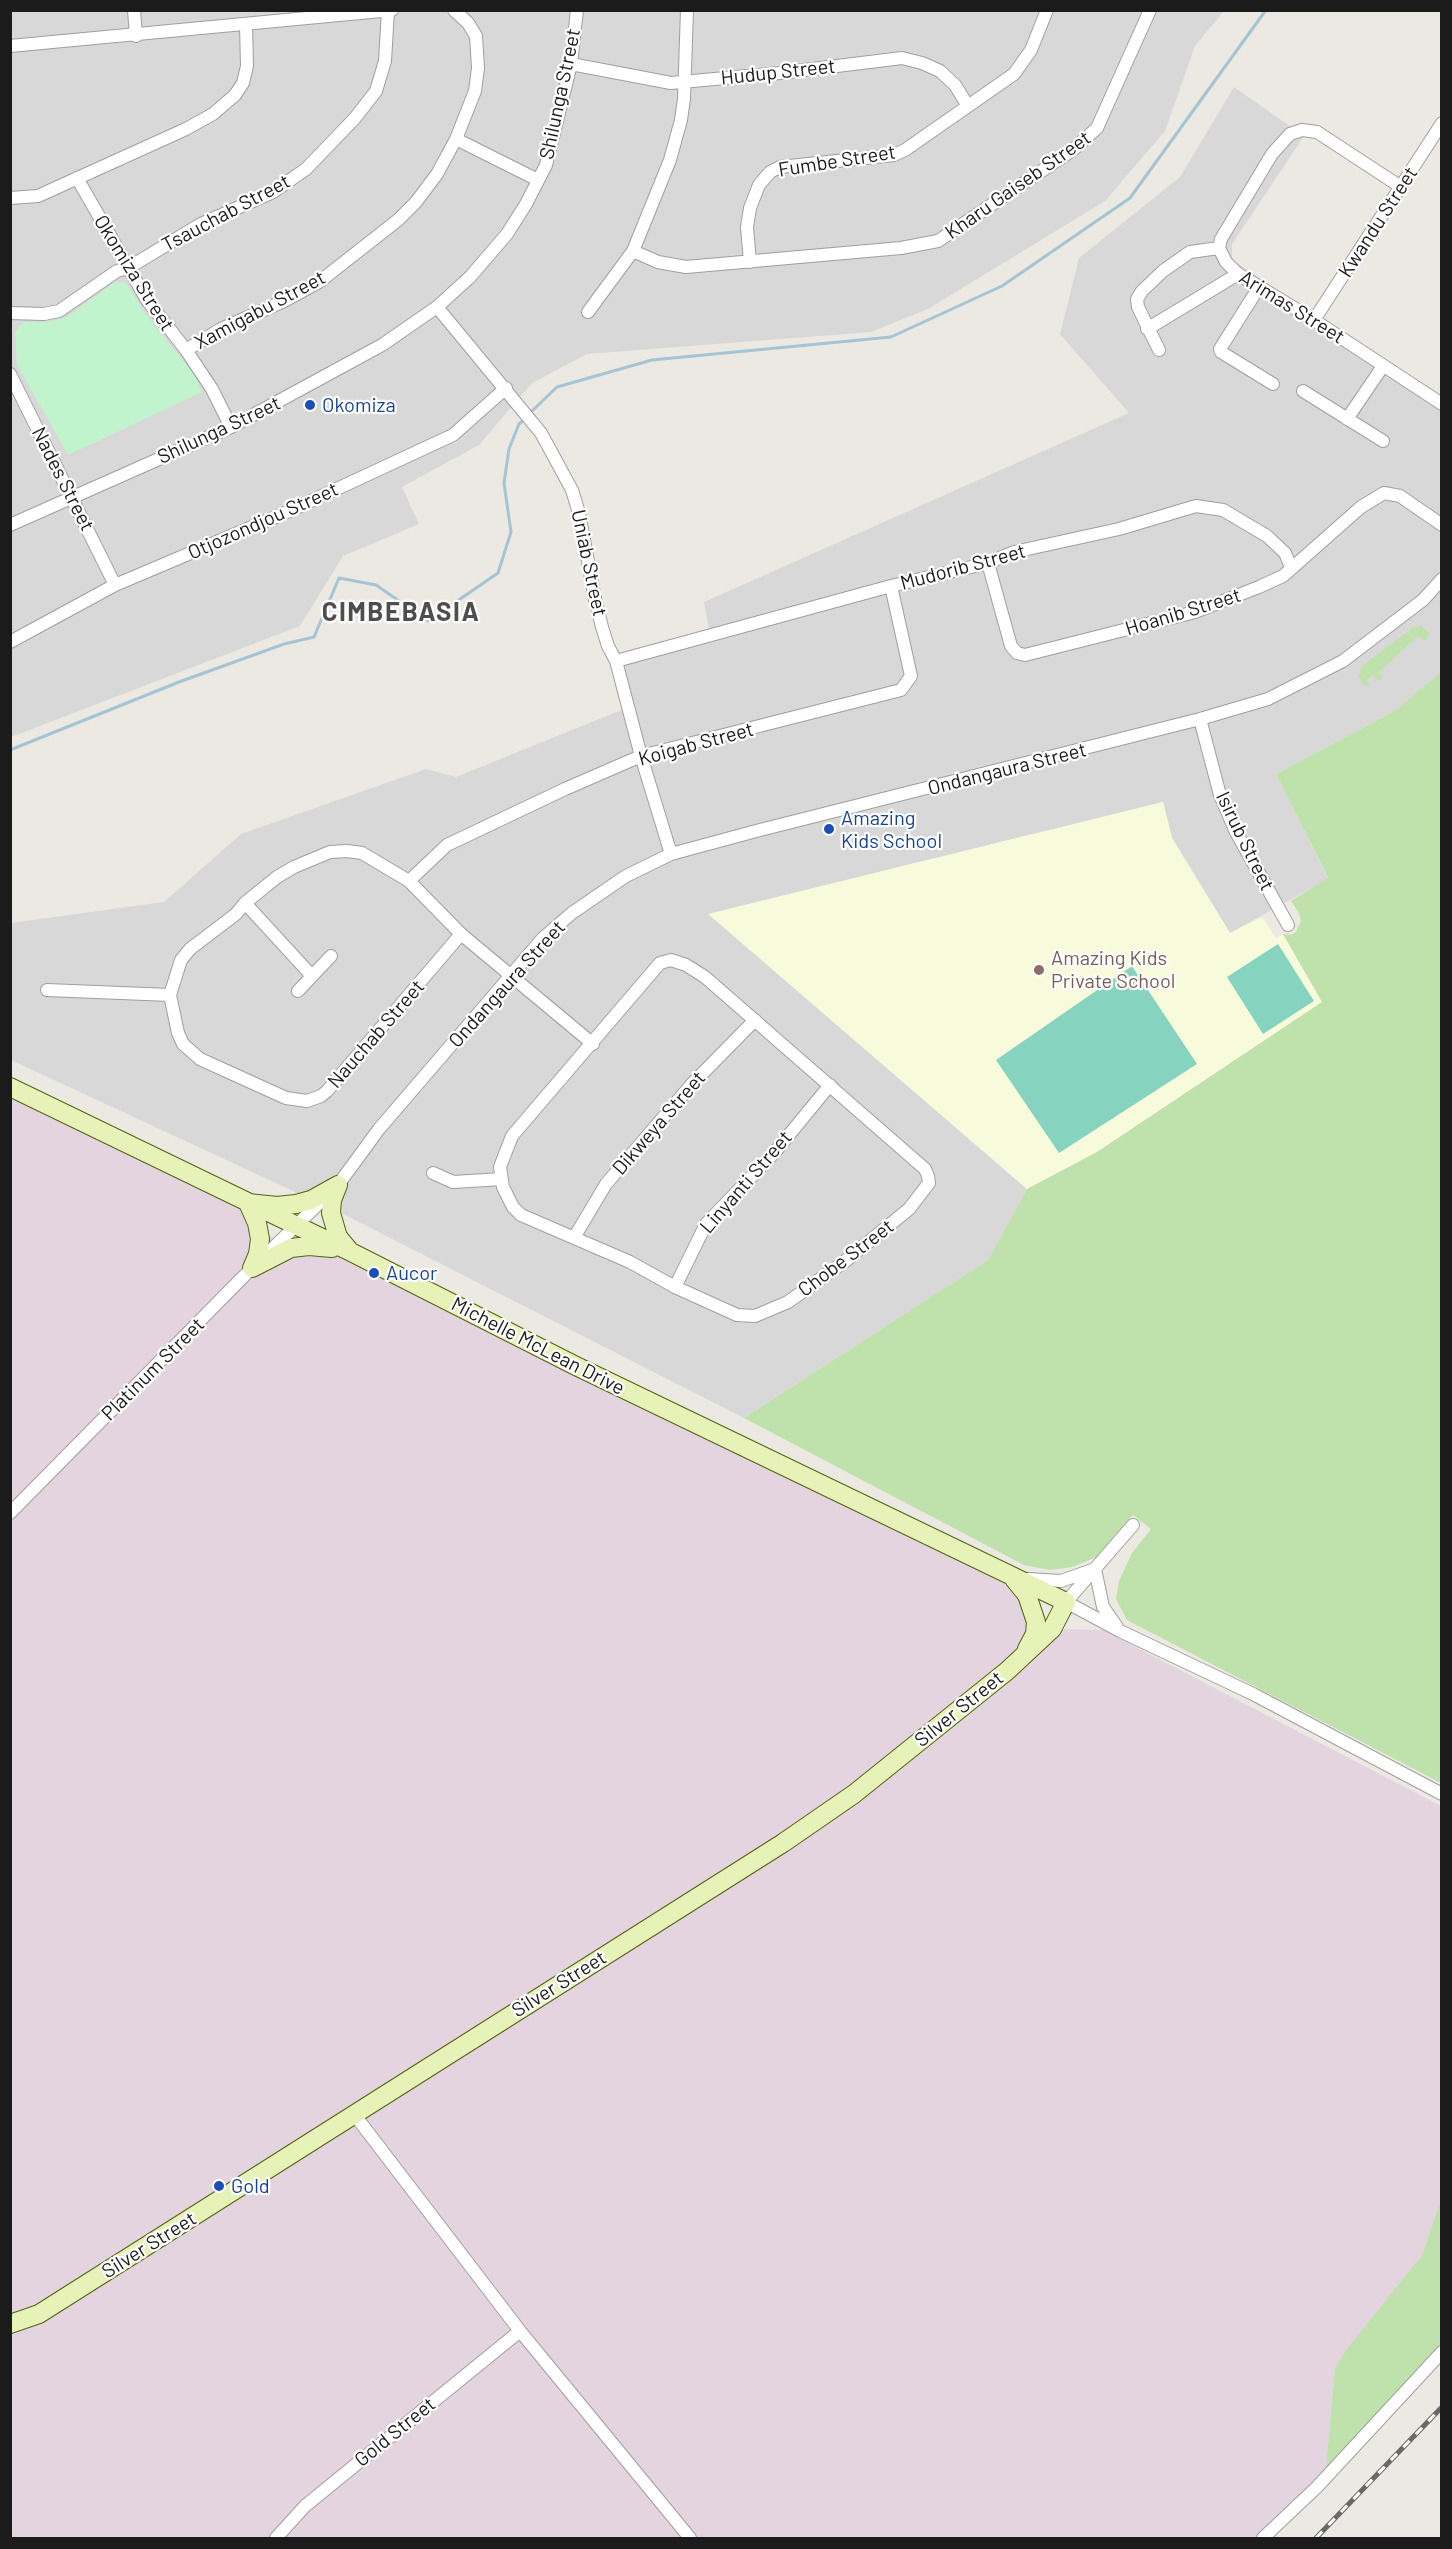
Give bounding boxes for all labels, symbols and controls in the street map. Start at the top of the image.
street label: Shilunga Street [534,26,586,162]
street label: Hudup Street [720,54,836,90]
street label: Kharu Gaiseb Street [940,126,1096,244]
street label: Fumbe Street [777,140,897,182]
street label: Kwandu Street [1333,162,1423,282]
street label: Tsauchab Street [158,169,294,257]
street label: Okomiza Street [89,211,179,335]
street label: Xamigabu Street [191,265,329,355]
street label: Arimas Street [1235,265,1349,349]
street label: Shilunga Street [154,391,284,469]
place label: Okomiza [322,393,396,417]
marker: Okomiza [303,398,317,412]
street label: Nades Street [27,423,99,535]
street label: Otjozondjou Street [184,477,342,565]
street label: Uniab Street [566,507,612,619]
street label: Mudorib Street [898,539,1028,595]
street label: Hoanib Street [1122,583,1244,641]
district label: CIMBEBASIA [322,596,480,628]
street label: Koigab Street [636,717,756,771]
street label: Ondangaura Street [925,738,1089,800]
street label: Isirub Street [1211,787,1279,895]
place label: Amazing Kids School [841,806,942,853]
marker: Amazing Kids School [822,822,836,836]
street label: Ondangaura Street [444,916,570,1052]
place label: Amazing Kids Private School [1051,946,1175,993]
marker: Amazing Kids Private School [1032,963,1046,977]
street label: Nauchab Street [323,975,429,1093]
street label: Dikweya Street [607,1066,711,1180]
street label: Linyanti Street [695,1126,797,1238]
street label: Chobe Street [793,1214,899,1302]
place label: Aucor [386,1261,437,1285]
marker: Aucor [367,1266,381,1280]
street label: Michelle McLean Drive [447,1292,629,1400]
street label: Platinum Street [97,1313,209,1425]
street label: Silver Street [910,1666,1008,1752]
street label: Silver Street [507,1945,611,2023]
place label: Gold [231,2174,270,2198]
marker: Gold [212,2179,226,2193]
street label: Silver Street [97,2206,201,2284]
street label: Gold Street [350,2392,440,2472]

